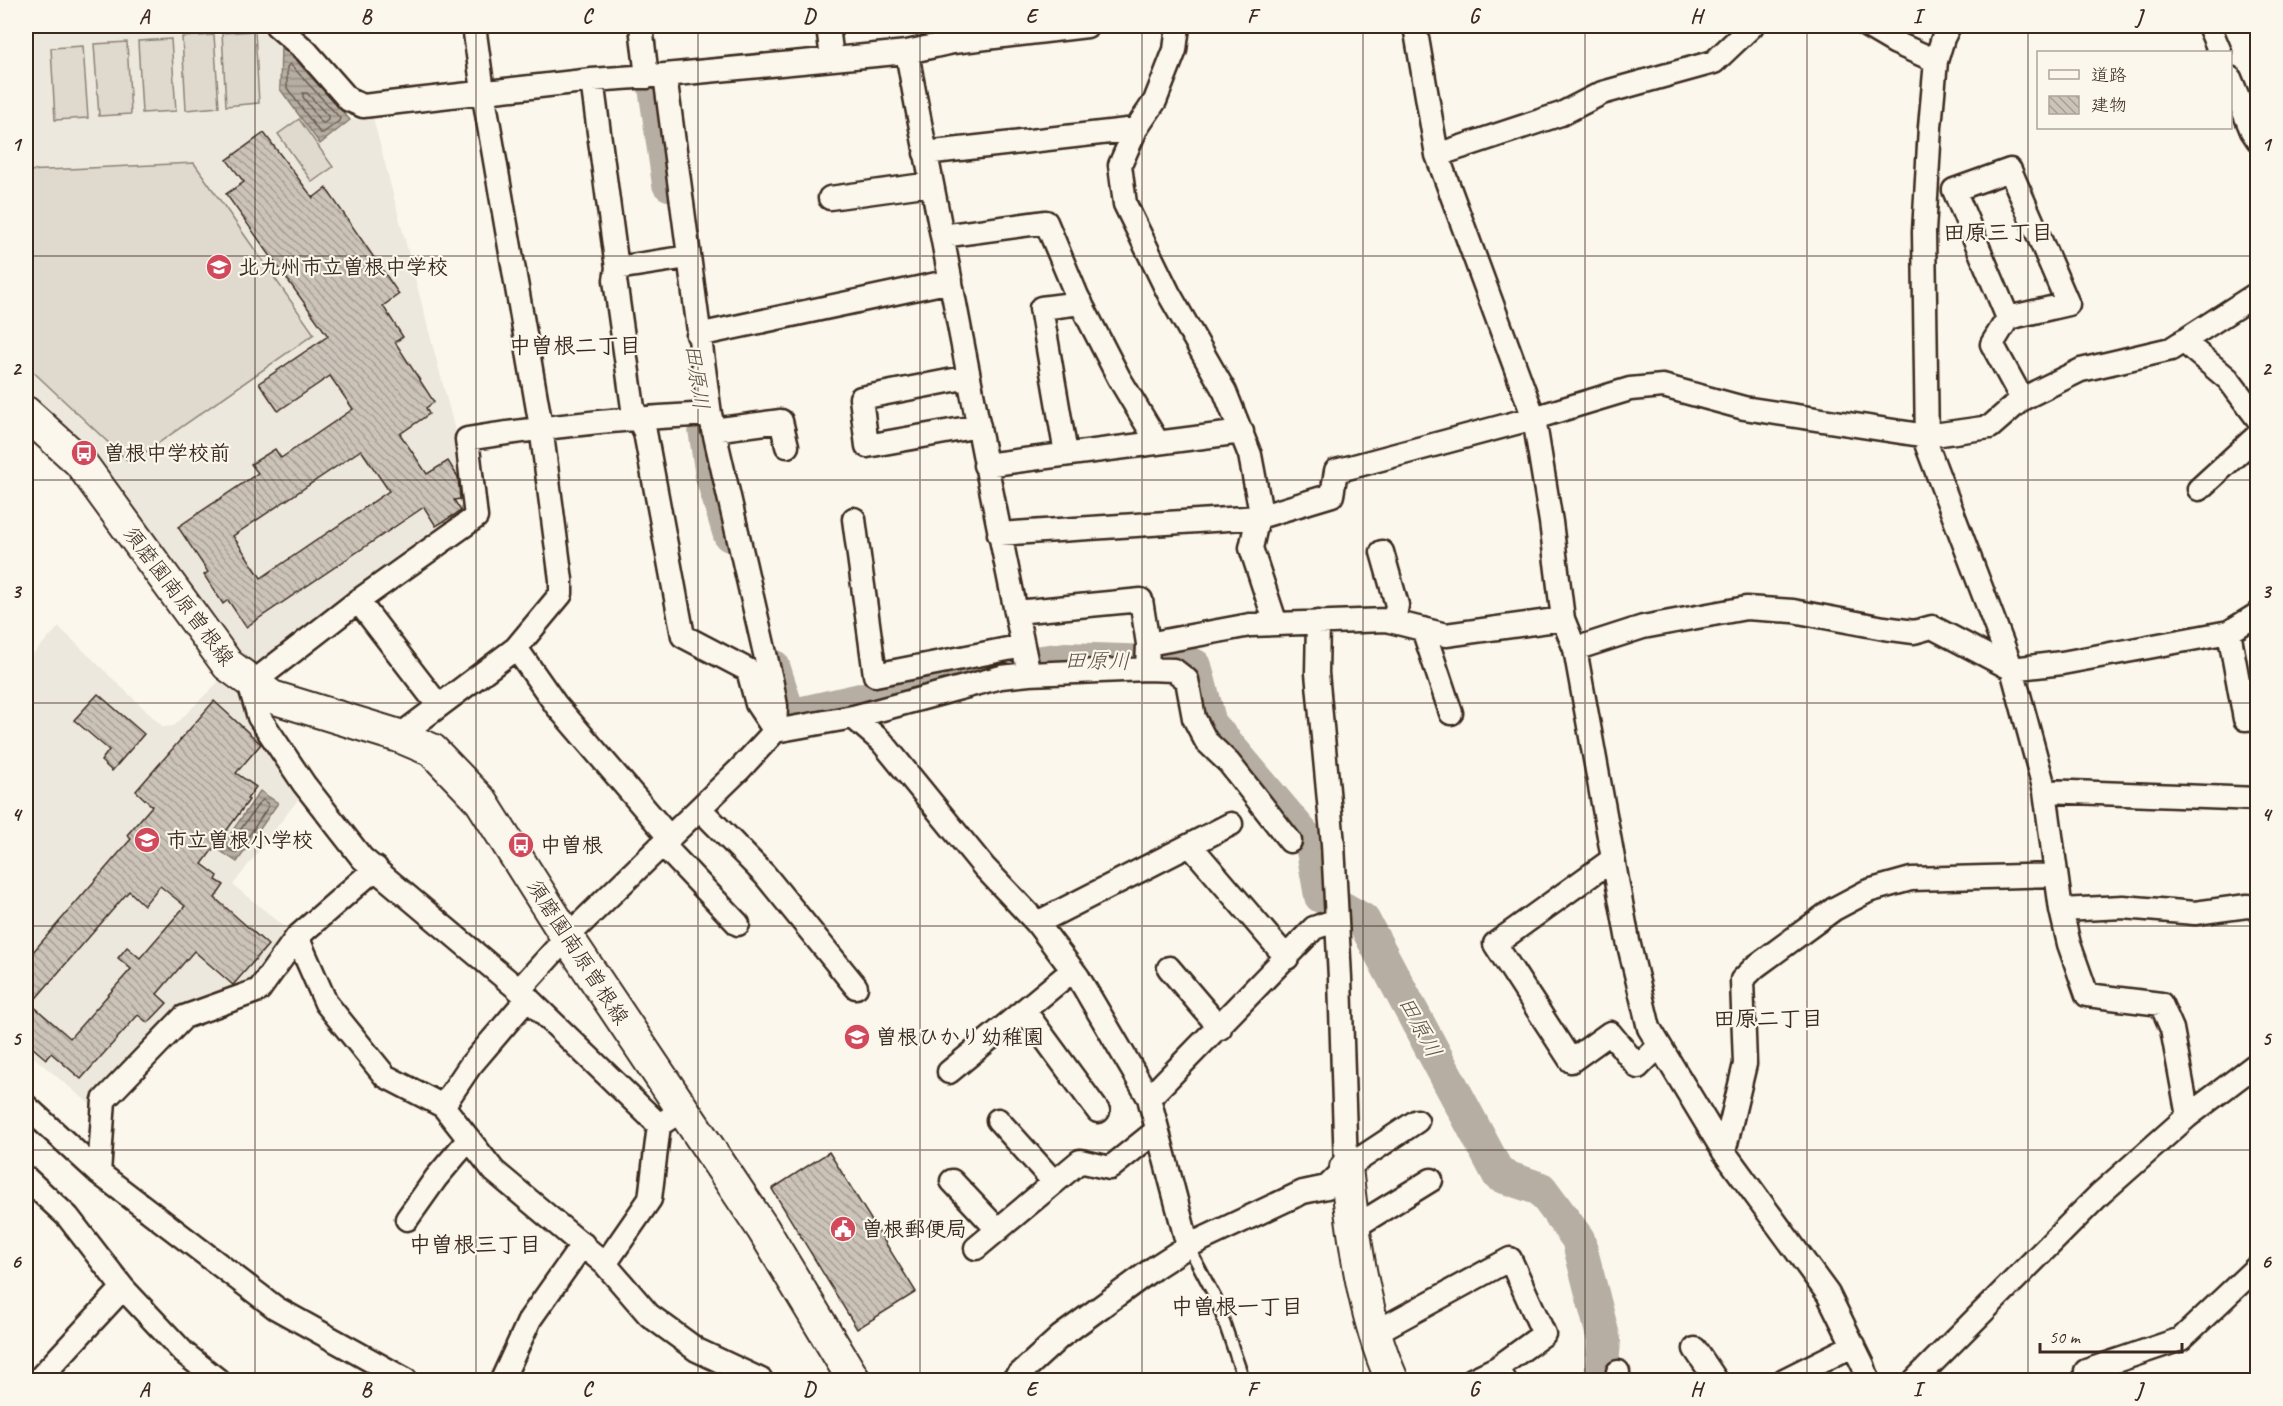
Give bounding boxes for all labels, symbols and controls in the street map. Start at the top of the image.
text: A [139,4,151,29]
text: B [361,4,373,29]
text: C [582,4,594,29]
text: D [803,4,817,29]
text: E [1026,4,1040,29]
text: F [1247,4,1261,29]
text: G [1469,4,1482,29]
text: H [1690,4,1705,29]
text: I [1913,4,1926,29]
text: J [2134,4,2146,29]
legend [2037,51,2232,129]
text: 道路 [2091,64,2127,86]
text: 建物 [2091,94,2127,116]
text: 1 [12,132,23,157]
text: 1 [2262,132,2273,157]
district label: 田原三丁目 [1943,219,2053,247]
school or university icon: 北九州市立曽根中学校 [204,252,234,282]
place label: 北九州市立曽根中学校 [238,254,448,280]
district label: 中曽根二丁目 [509,332,641,360]
water label: 田原川 [679,342,715,412]
text: 2 [12,356,23,381]
text: 2 [2262,356,2273,381]
bus stop icon: 曽根中学校前 [69,438,99,468]
place label: 曽根中学校前 [104,440,230,466]
street label: 須磨園南原曽根線 [118,521,240,671]
text: 3 [12,579,23,604]
text: 3 [2262,579,2273,604]
water label: 田原川 [1064,646,1130,676]
text: 4 [12,802,24,827]
text: 4 [2262,802,2274,827]
school or university icon: 市立曽根小学校 [132,825,162,855]
place label: 市立曽根小学校 [166,827,313,853]
bus stop icon: 中曽根 [506,830,536,860]
place label: 中曽根 [540,832,603,858]
street label: 須磨園南原曽根線 [521,874,635,1030]
water label: 田原川 [1392,991,1448,1063]
district label: 田原二丁目 [1713,1005,1823,1033]
school or university icon: 曽根ひかり幼稚園 [842,1022,872,1052]
place label: 曽根ひかり幼稚園 [876,1024,1044,1050]
text: 5 [12,1026,23,1051]
text: 5 [2262,1026,2273,1051]
public building icon: 曽根郵便局 [828,1214,858,1244]
place label: 曽根郵便局 [862,1216,967,1242]
district label: 中曽根三丁目 [409,1231,541,1259]
text: 6 [11,1249,22,1274]
text: 6 [2261,1249,2272,1274]
district label: 中曽根一丁目 [1171,1293,1303,1321]
scale bar [2040,1316,2182,1354]
text: 50 m [2049,1326,2082,1348]
text: A [139,1377,151,1402]
text: B [361,1377,373,1402]
text: C [582,1377,594,1402]
text: D [803,1377,817,1402]
text: E [1026,1377,1040,1402]
text: F [1247,1377,1261,1402]
text: G [1469,1377,1482,1402]
text: H [1690,1377,1705,1402]
text: I [1913,1377,1926,1402]
text: J [2134,1377,2146,1402]

